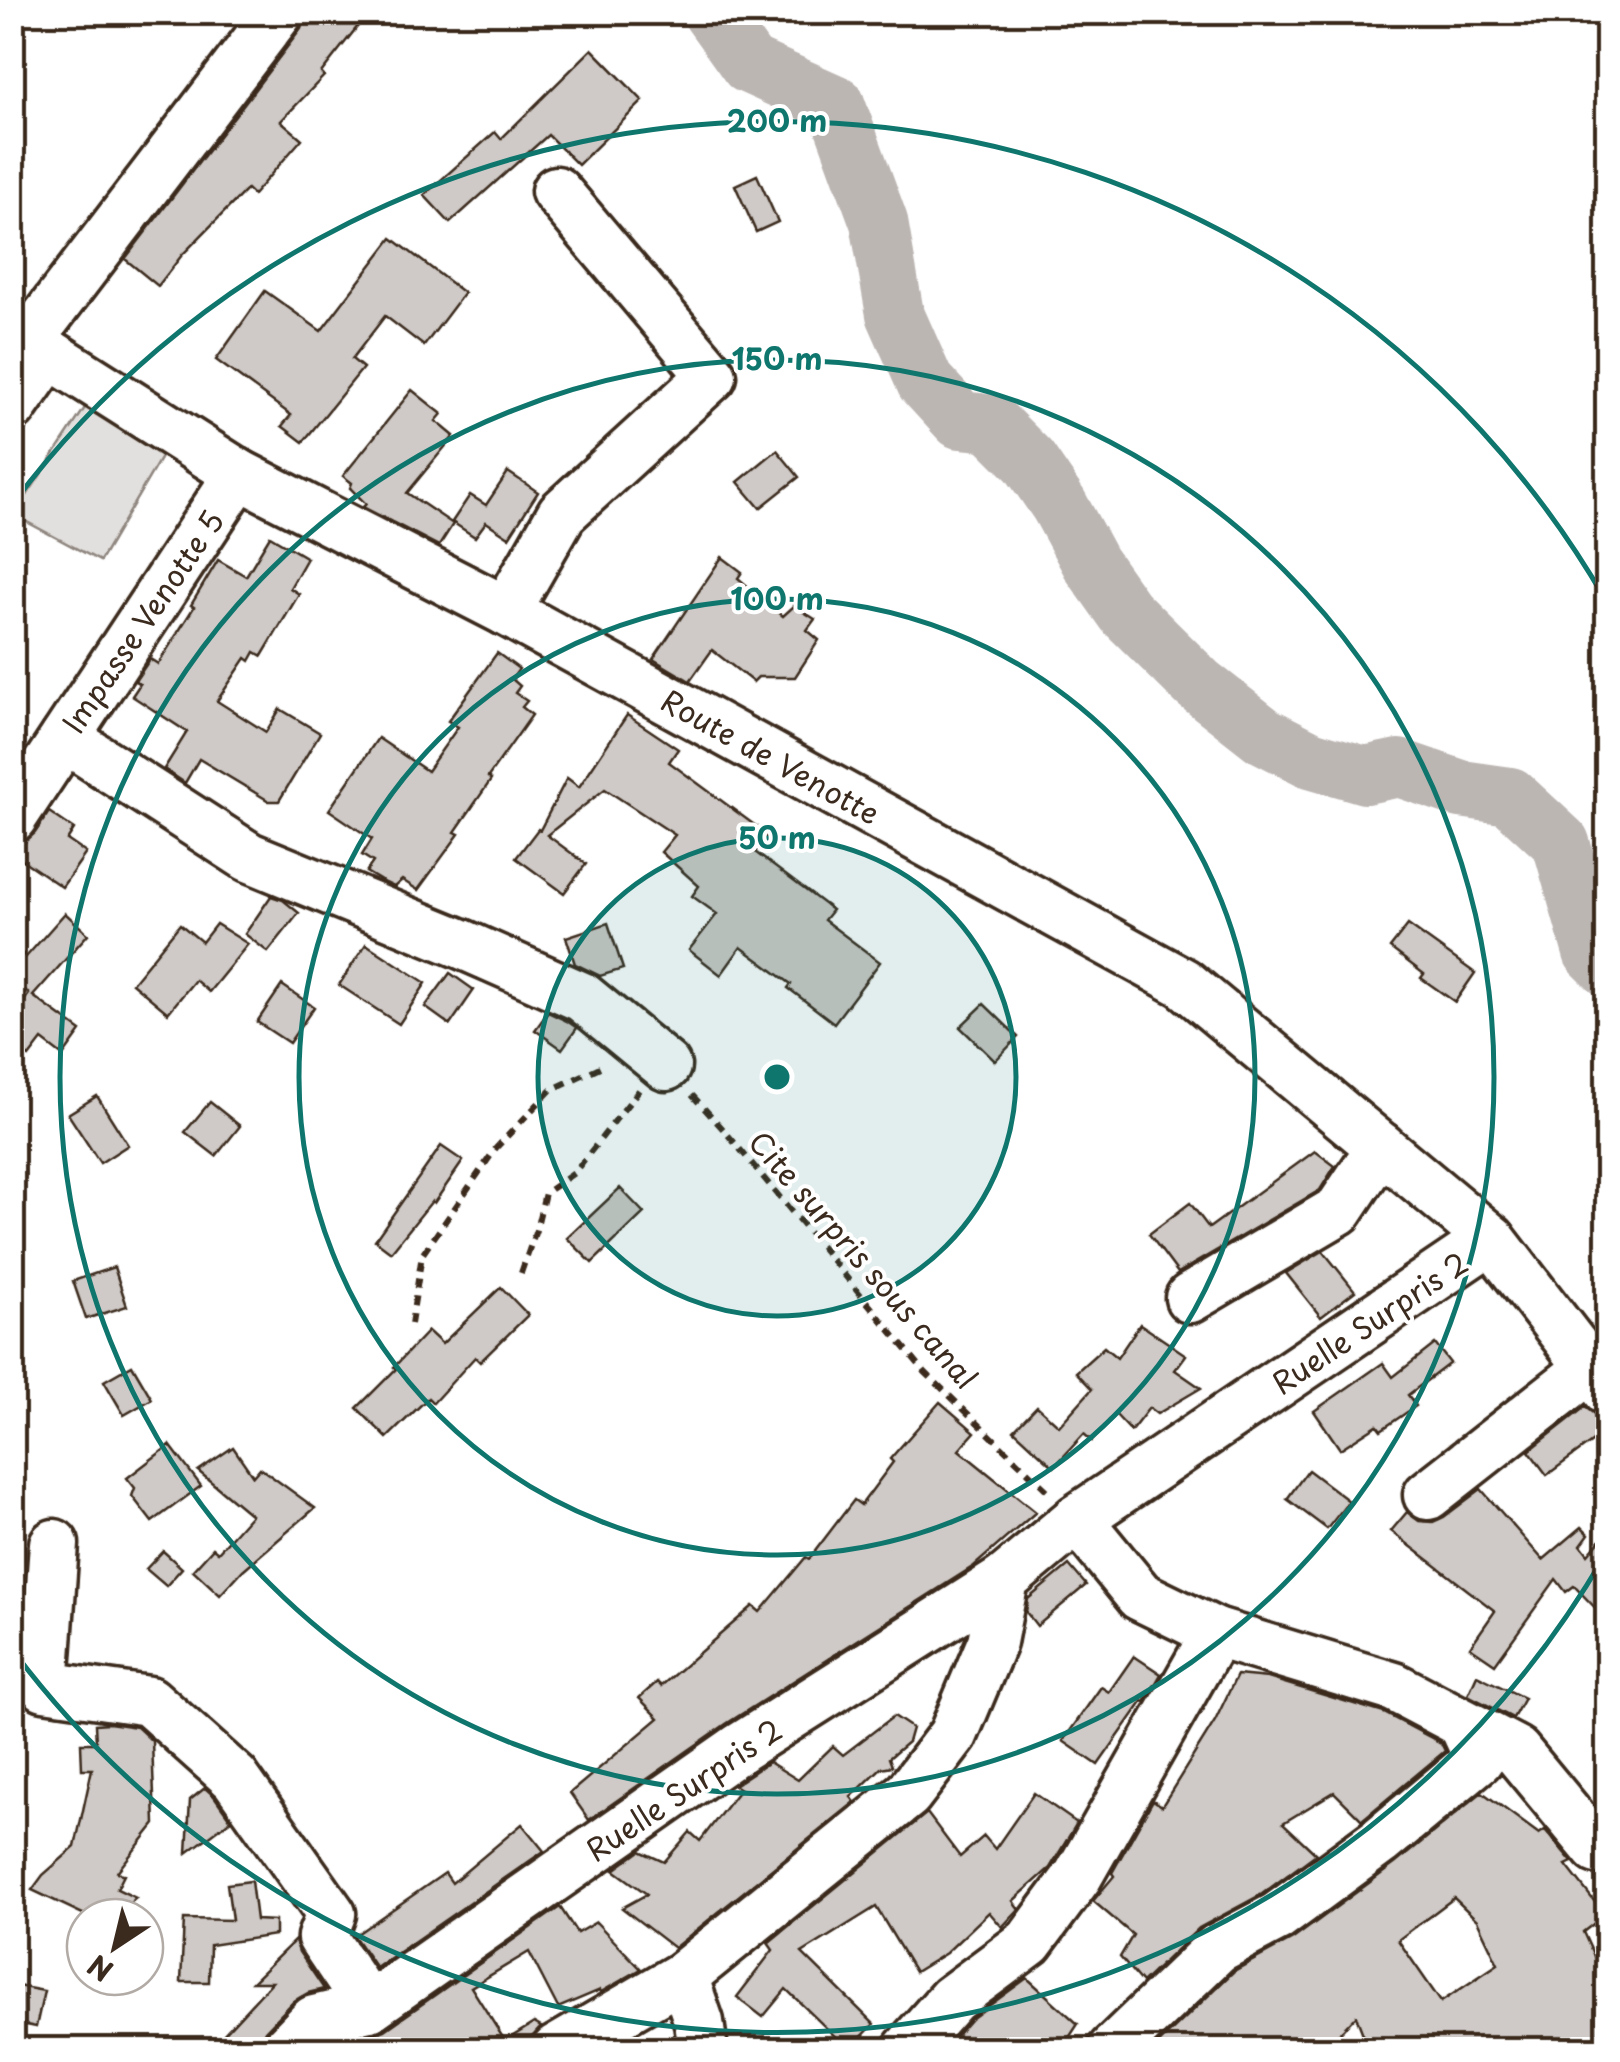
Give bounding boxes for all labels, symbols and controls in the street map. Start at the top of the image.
text: 200 m [727,97,827,142]
text: 150 m [732,335,822,380]
street label: Impasse Venotte 5 [50,500,234,742]
text: 100 m [730,575,824,620]
street label: Route de Venotte [654,677,888,835]
text: 50 m [738,814,816,859]
centre of rings [759,1059,795,1095]
street label: Cite surpris sous canal [739,1120,989,1398]
street label: Ruelle Surpris 2 [1262,1240,1476,1404]
street label: Ruelle Surpris 2 [576,1707,790,1871]
north arrow [65,1897,165,1997]
text: N [78,1945,121,1993]

